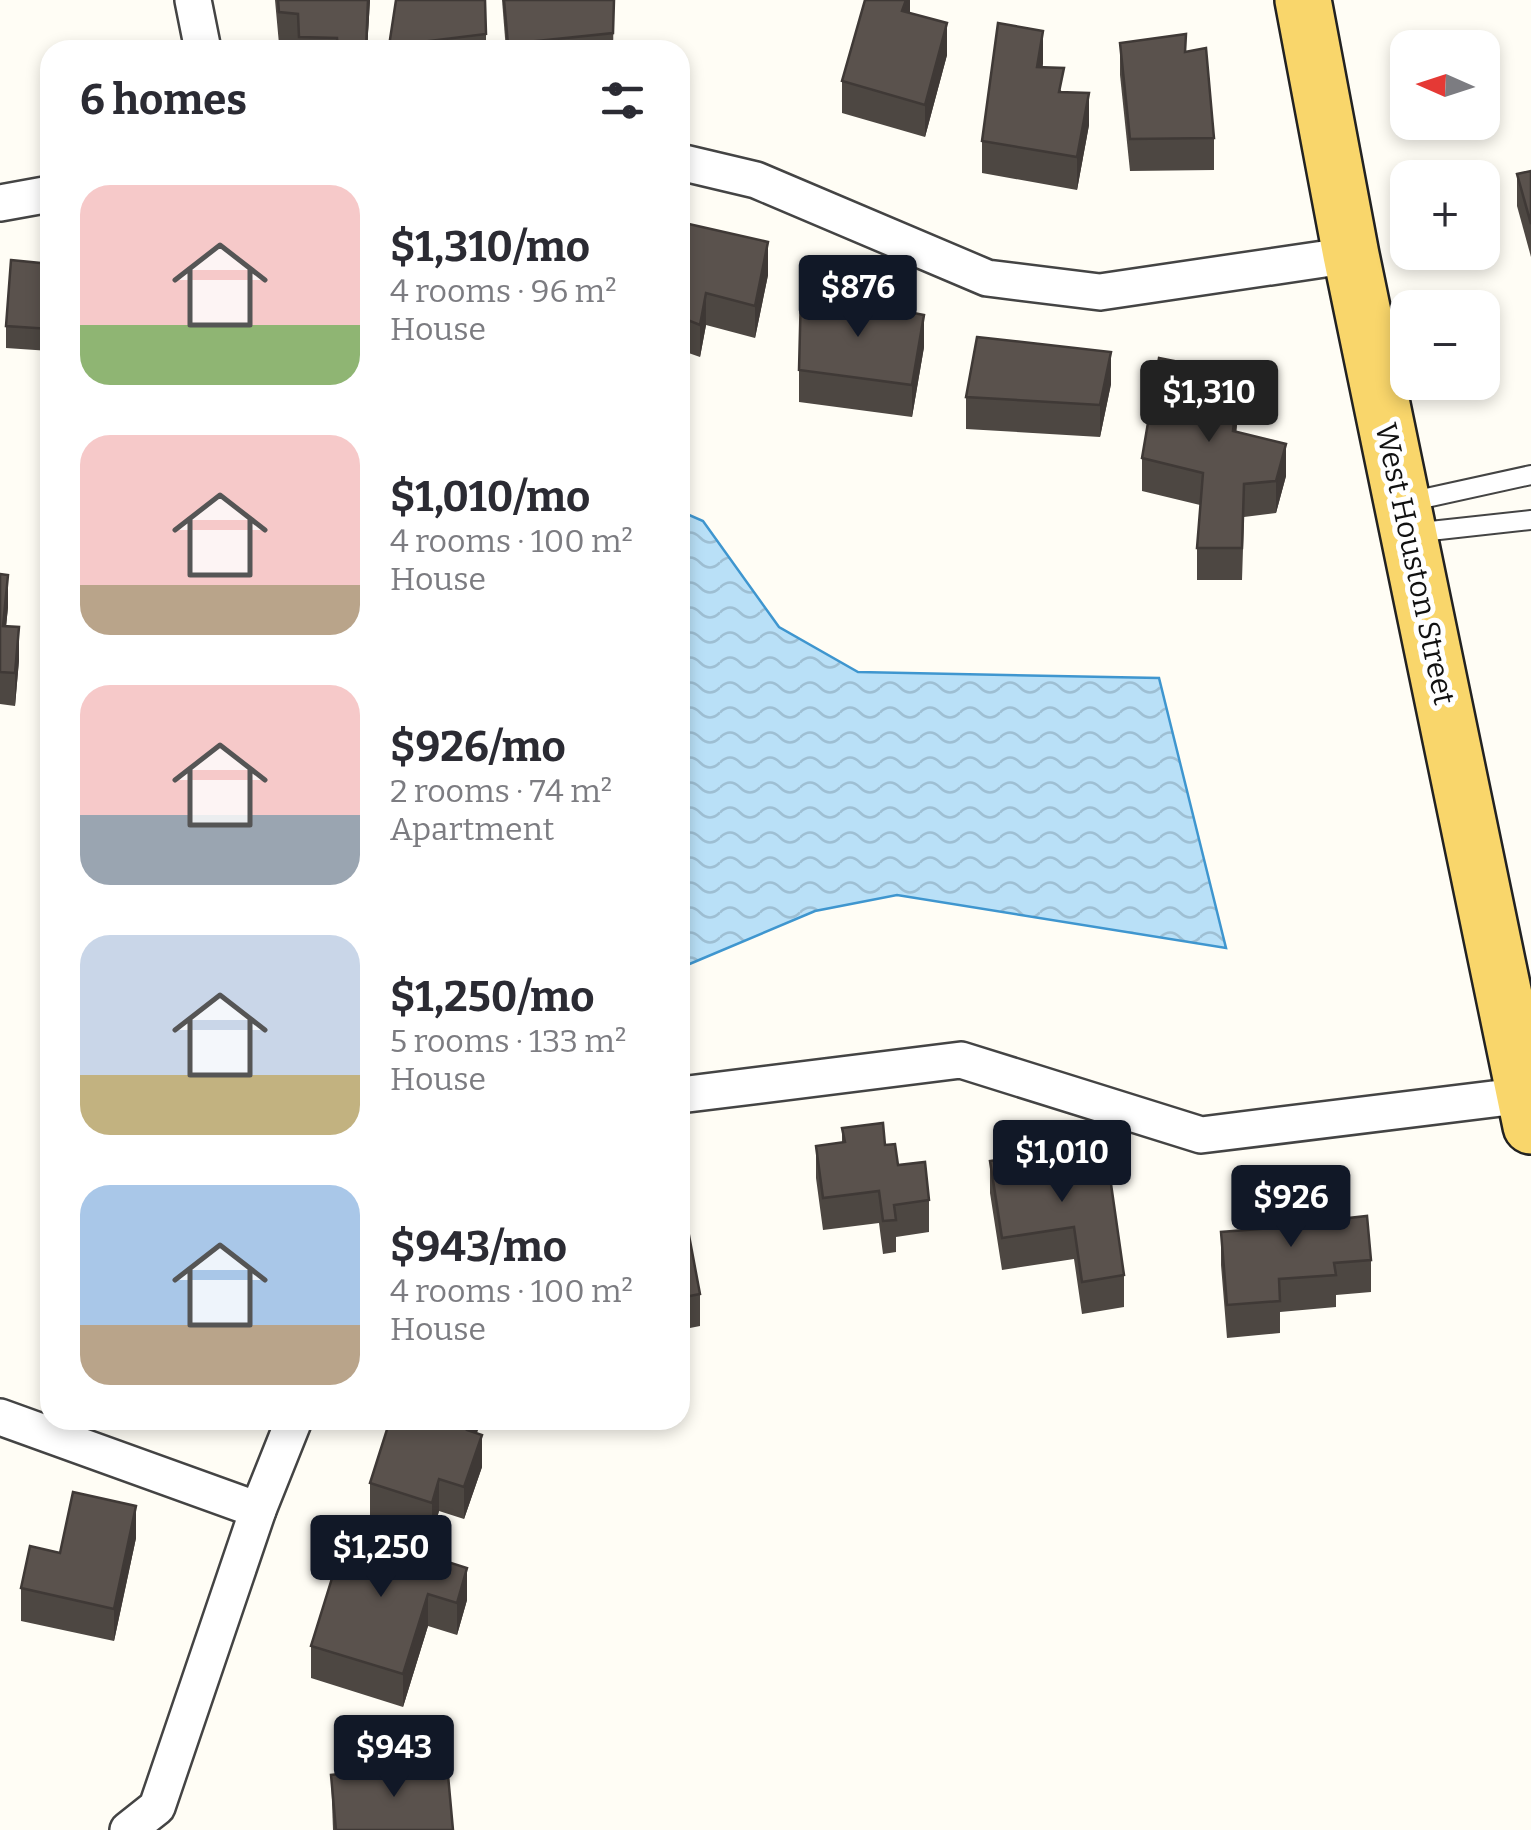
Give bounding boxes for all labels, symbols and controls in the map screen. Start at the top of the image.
north arrow [1390,30,1500,140]
map controls [1390,30,1500,400]
icon: filters [595,73,650,128]
text: 6 homes [80,75,247,125]
button: + [1390,160,1500,270]
text: $1,310/mo [390,222,590,272]
icon: home [160,225,280,345]
pin: $876 [799,255,917,340]
text: $876 [821,268,895,306]
text: 4 rooms · 96 m² [390,272,617,310]
button: − [1390,290,1500,400]
text: House [390,310,486,348]
pin: $1,310 [1128,360,1290,445]
text: $1,310 [1162,373,1256,411]
street label: West Houston Street [1368,420,1462,708]
text: $1,010/mo [390,472,590,522]
icon: home [160,475,280,595]
text: 4 rooms · 100 m² [390,522,633,560]
text: House [390,560,486,598]
text: $926/mo [390,722,566,772]
icon: home [160,725,280,845]
text: 2 rooms · 74 m² [390,772,612,810]
text: Apartment [390,810,554,848]
text: $1,250/mo [390,972,594,1022]
icon: home [160,975,280,1095]
text: 5 rooms · 133 m² [390,1022,626,1060]
text: House [390,1060,486,1098]
pin: $1,010 [981,1120,1143,1205]
text: $1,010 [1015,1133,1109,1171]
pin: $926 [1232,1165,1350,1250]
text: $926 [1253,1178,1329,1216]
text: $943/mo [390,1222,567,1272]
icon: home [160,1225,280,1345]
text: 4 rooms · 100 m² [390,1272,633,1310]
text: House [390,1310,486,1348]
pin: $1,250 [300,1515,462,1600]
text: $1,250 [332,1528,430,1566]
pin: $943 [335,1715,453,1800]
text: $943 [356,1728,432,1766]

